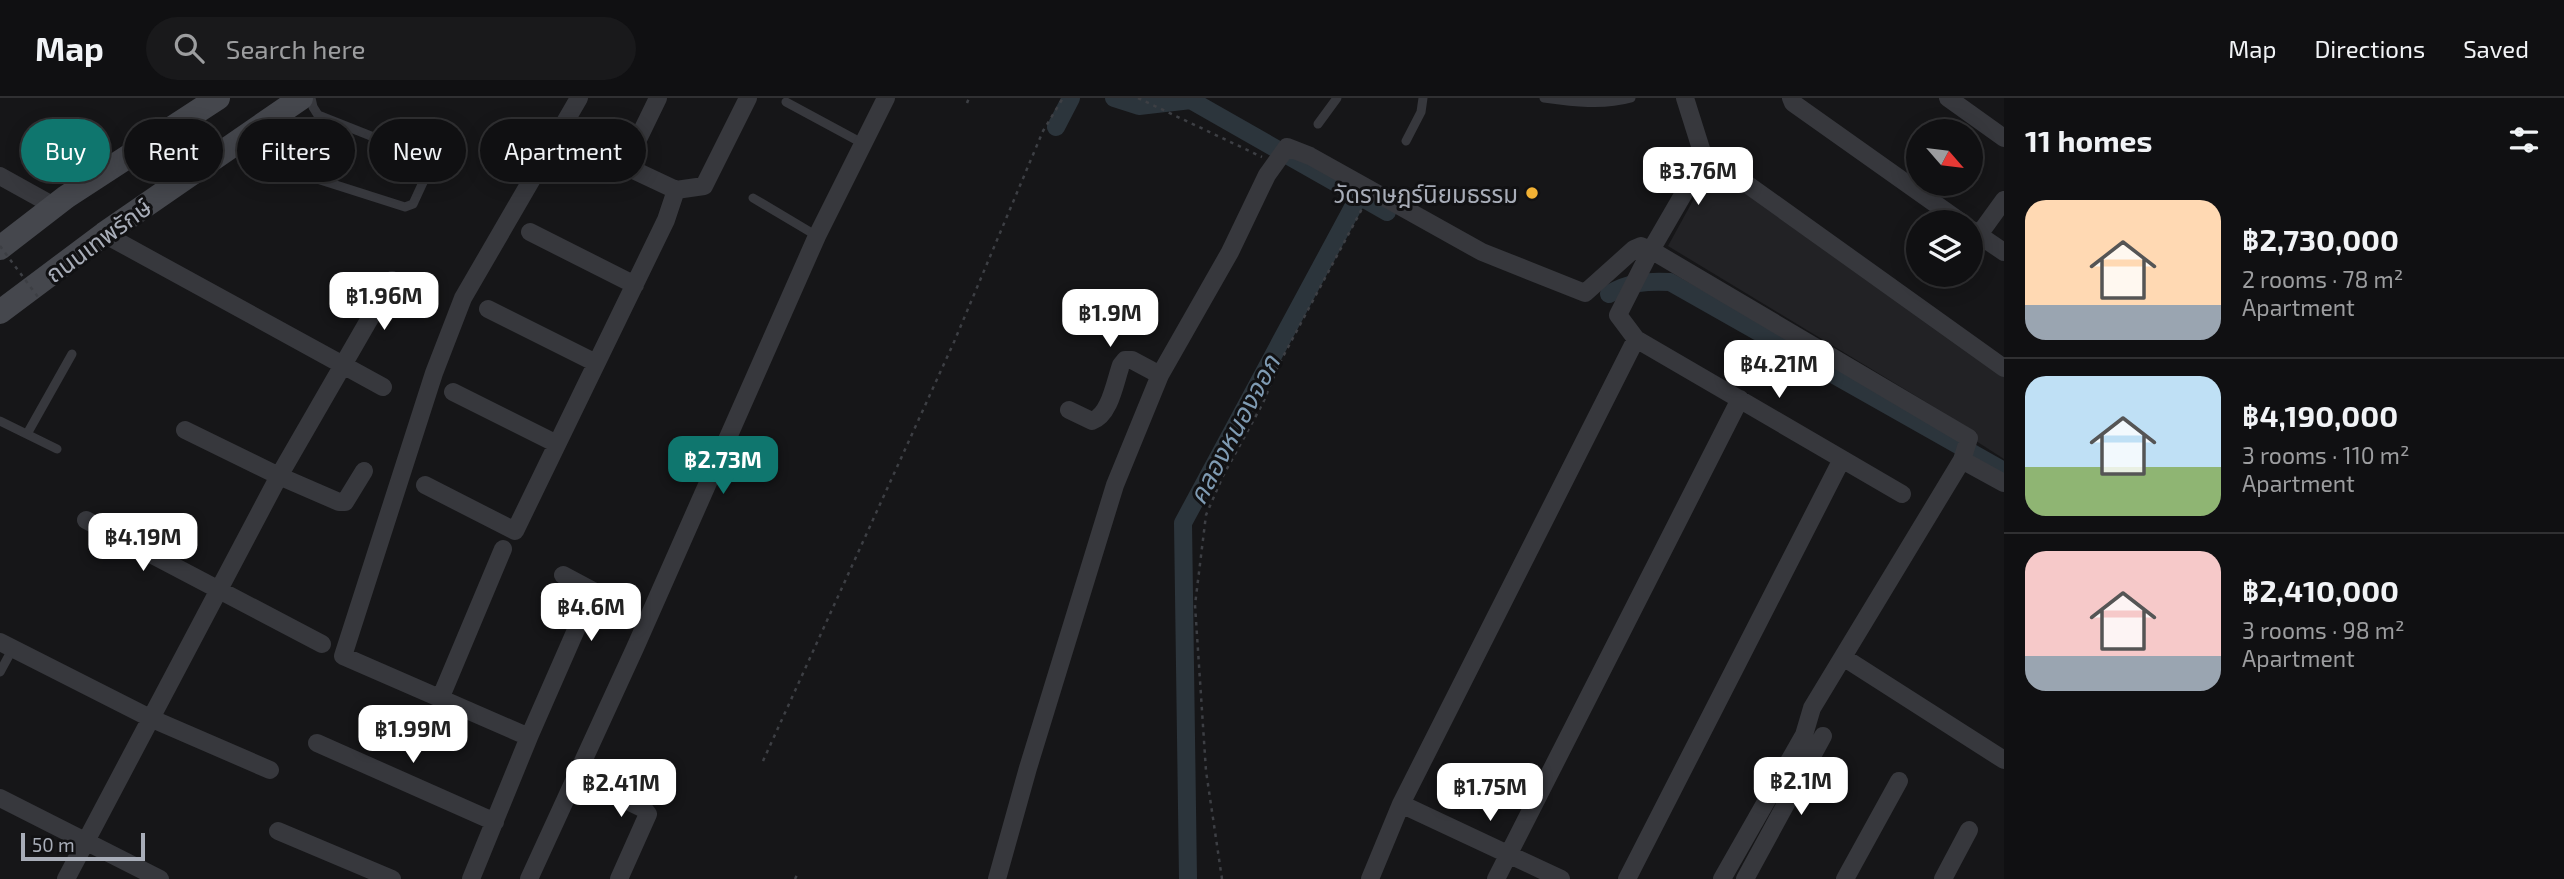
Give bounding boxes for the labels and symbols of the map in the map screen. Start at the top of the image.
north arrow [1906,119,1983,196]
pin: ฿3.76M [1641,148,1755,207]
place label: วัดราษฎร์นิยมธรรม [1333,179,1518,208]
marker: วัดราษฎร์นิยมธรรม [1524,185,1540,201]
street label: ถนนเทพรักษ์ [39,192,157,288]
pin: ฿1.96M [327,272,441,332]
pin: ฿1.9M [1061,289,1159,349]
pin: ฿4.21M [1722,341,1836,400]
water label: คลองหนองจอก [1181,348,1286,509]
pin: ฿2.73M [666,436,780,496]
pin: ฿4.19M [86,514,200,573]
pin: ฿4.6M [542,584,640,643]
pin: ฿1.99M [356,706,470,765]
pin: ฿2.1M [1752,758,1850,817]
pin: ฿2.41M [564,760,678,819]
pin: ฿1.75M [1433,764,1547,823]
scale bar [21,830,145,862]

